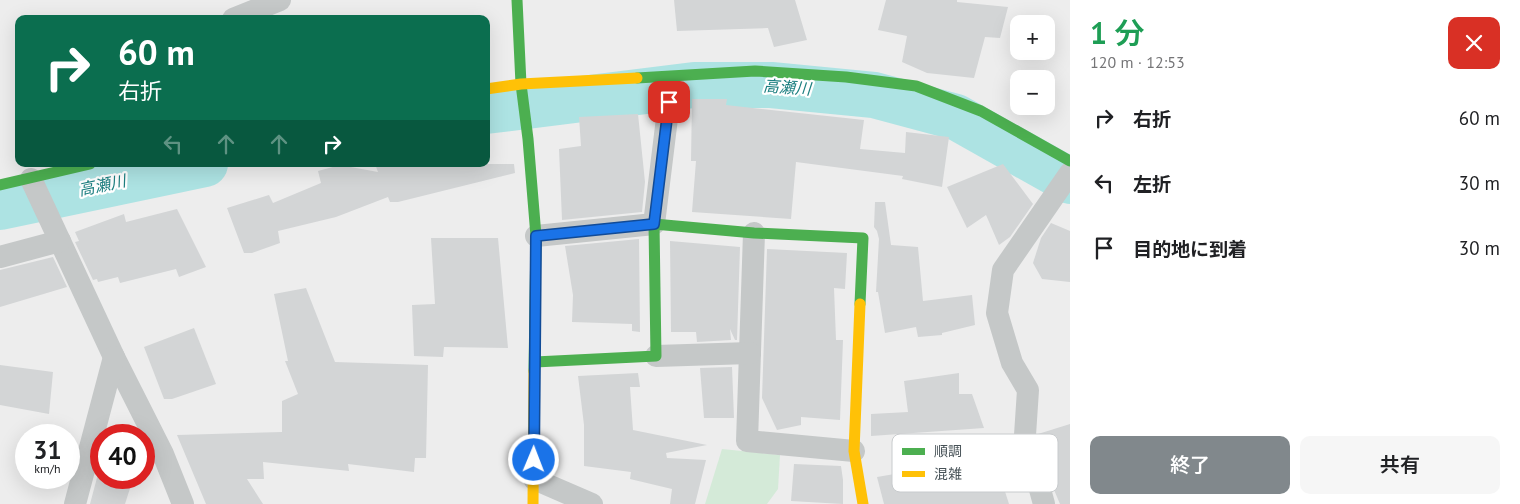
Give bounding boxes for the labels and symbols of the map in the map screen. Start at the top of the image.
water label: 高瀬川 [762,75,814,99]
pin [648,81,690,123]
water label: 高瀬川 [76,170,130,200]
speed limit sign: 40 [90,424,155,489]
position arrow [507,433,559,485]
legend [892,434,1058,492]
text: 順調 [934,442,962,460]
text: 混雑 [934,465,962,483]

